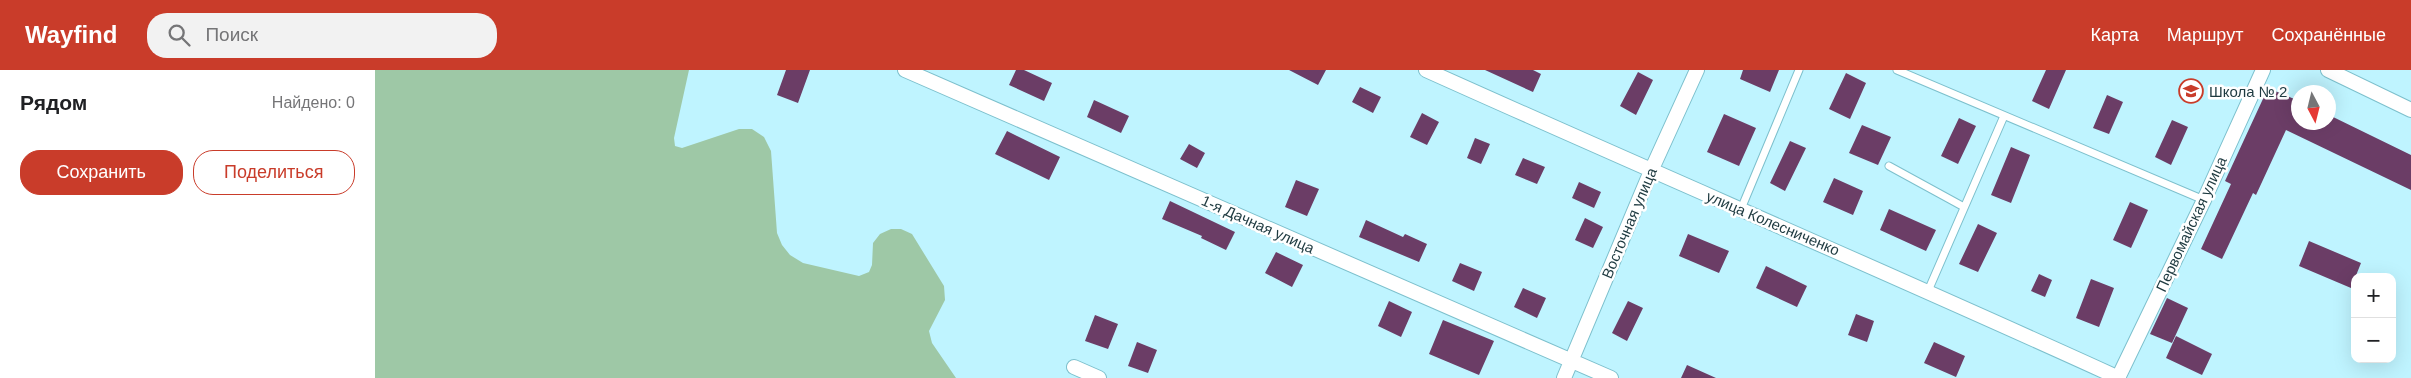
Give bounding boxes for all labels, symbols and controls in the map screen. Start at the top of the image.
search box [147,13,497,58]
text: Wayfind [25,21,117,48]
icon: search [165,21,193,49]
text: Поиск [205,24,258,45]
text: Карта [2091,25,2139,45]
text: Маршрут [2167,25,2243,45]
text: Сохранённые [2271,25,2386,45]
school or university icon: Школа № 2 [2178,78,2204,104]
place label: Школа № 2 [2209,83,2287,100]
north arrow [2291,85,2336,130]
text: Рядом [20,91,87,114]
text: Найдено: 0 [272,94,355,111]
button: Сохранить [20,150,183,195]
button: Поделиться [193,150,355,195]
street label: Первомайская улица [2152,153,2230,294]
street label: Восточная улица [1598,165,1660,281]
street label: улица Колесниченко [1704,187,1842,259]
street label: 1-я Дачная улица [1199,191,1318,257]
map controls [2351,273,2396,363]
button: + [2351,273,2396,318]
button: − [2351,318,2396,363]

